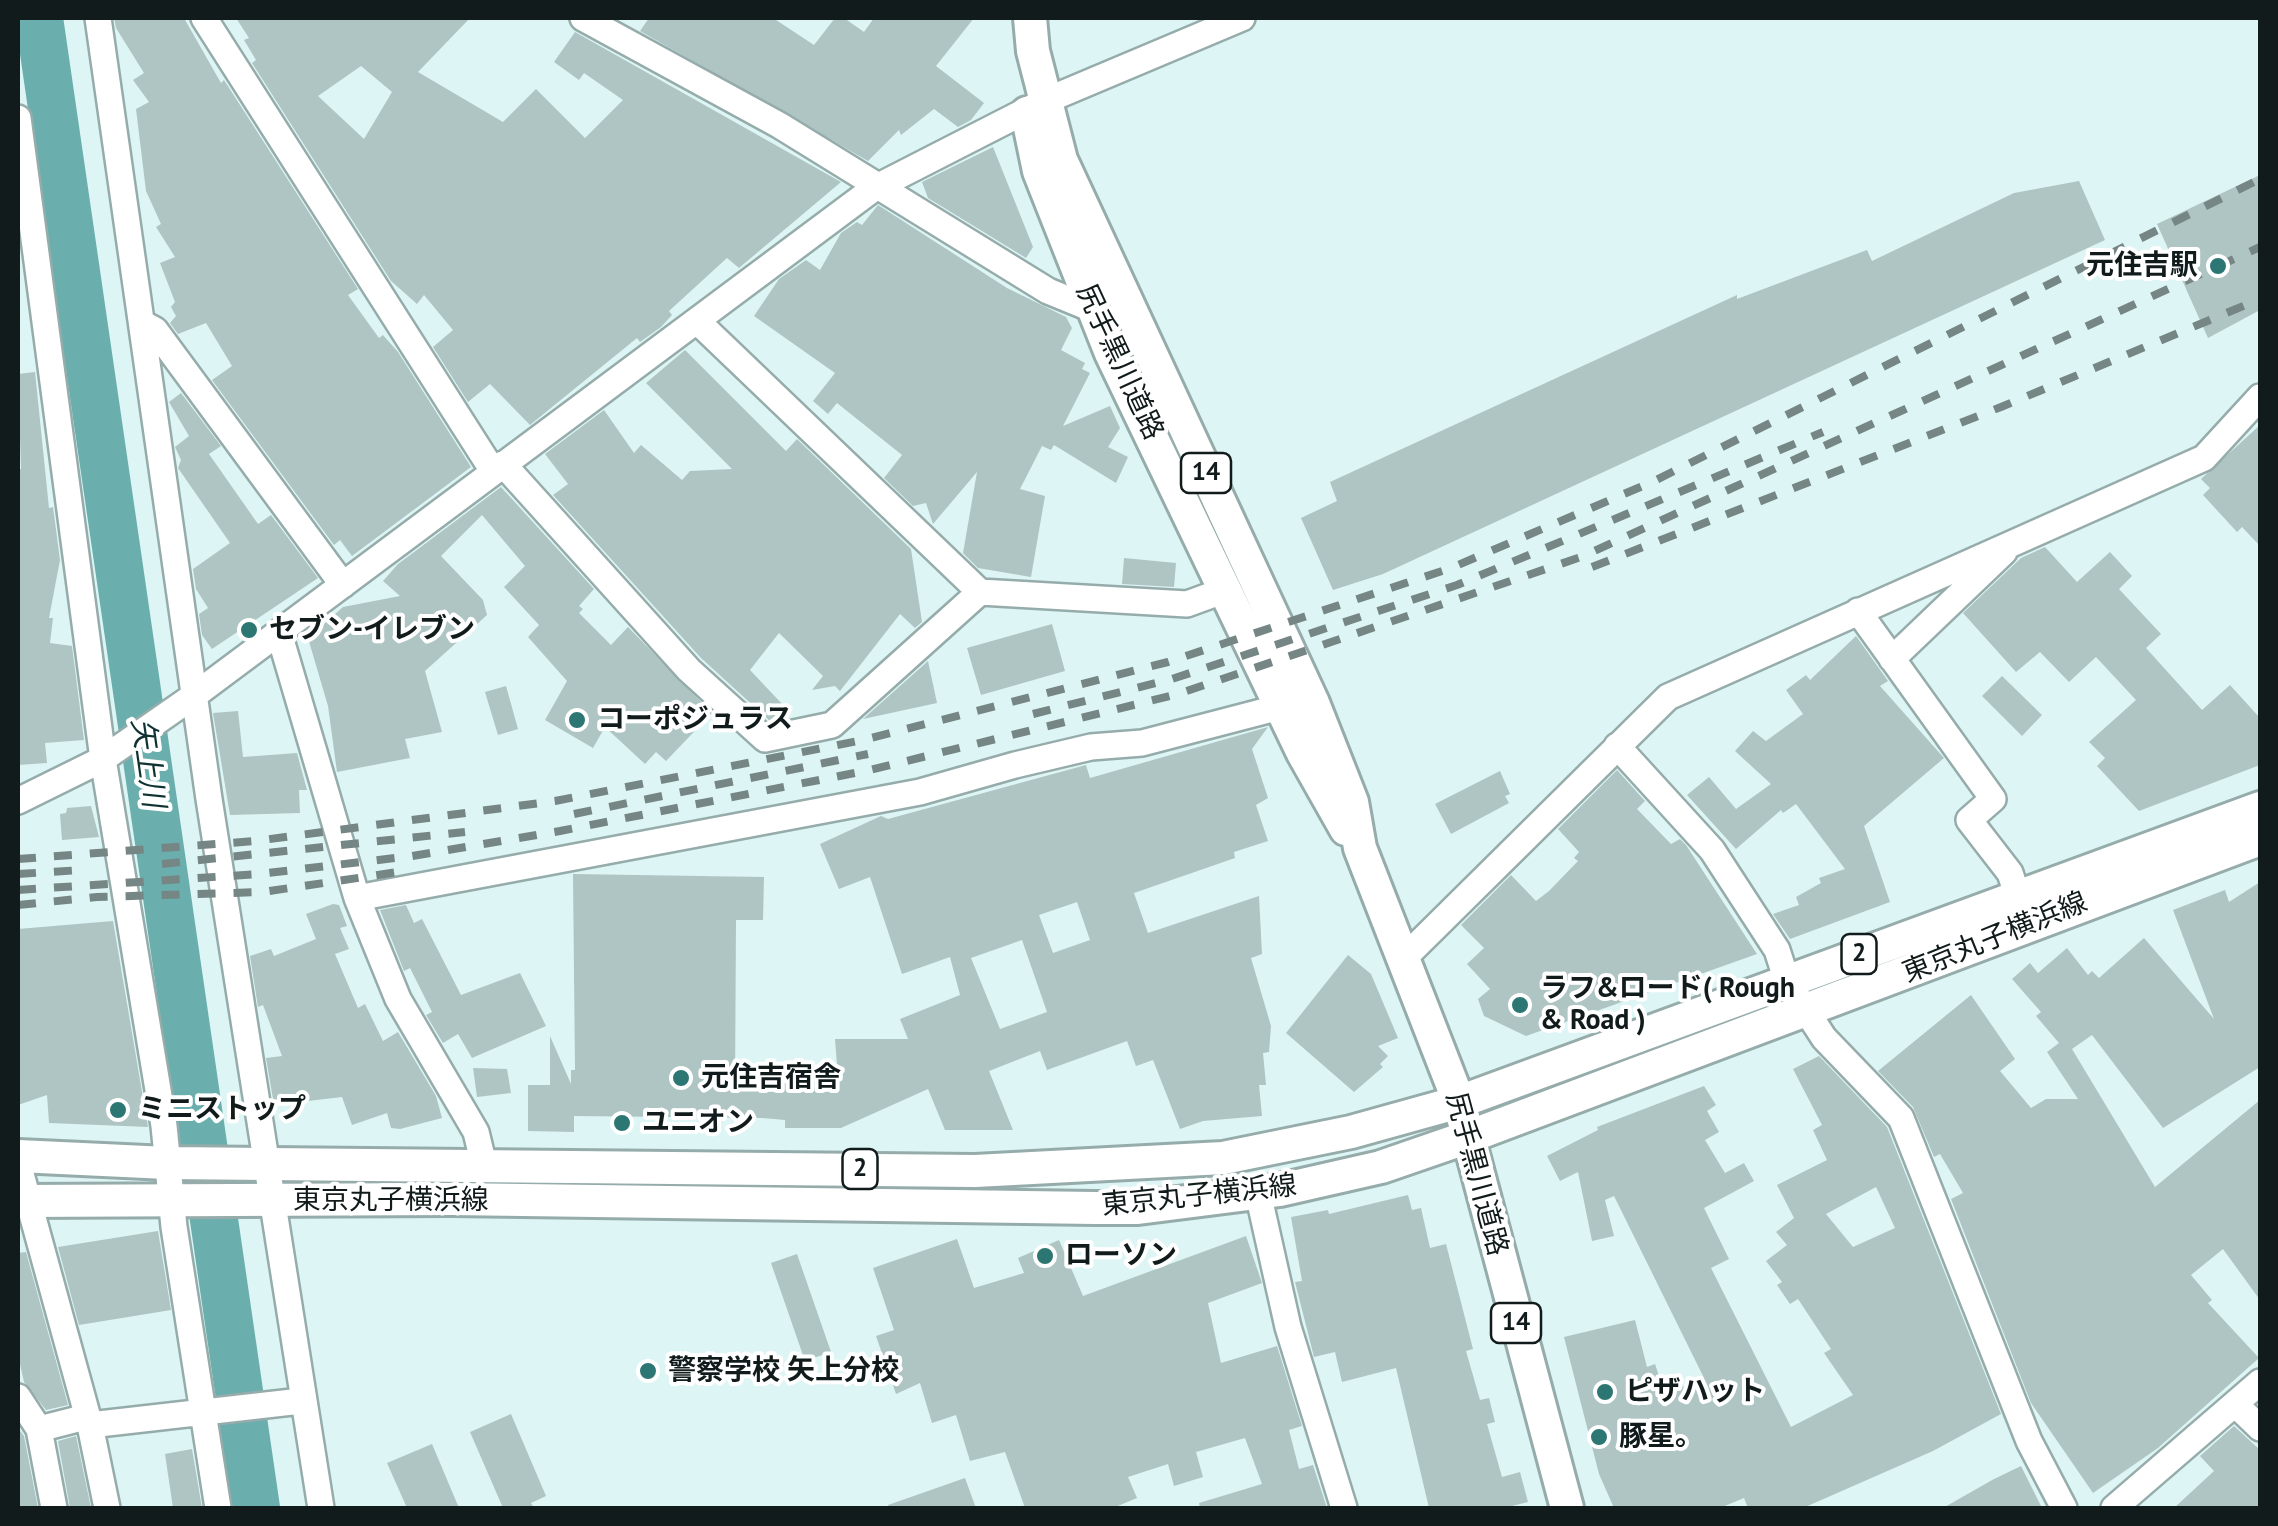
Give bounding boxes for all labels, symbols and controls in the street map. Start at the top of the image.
place label: 元住吉駅 [2086,249,2198,283]
marker: 元住吉駅 [2207,255,2229,277]
street label: 尻手黒川道路 [1068,279,1170,445]
road number: 14 [1181,453,1231,493]
place label: セブン-イレブン [269,613,475,647]
marker: セブン-イレブン [238,619,260,641]
place label: コーポジュラス [597,703,793,737]
marker: コーポジュラス [566,709,588,731]
water label: 矢上川 [123,716,171,810]
street label: 東京丸子横浜線 [1898,886,2092,990]
road number: 2 [1842,934,1876,974]
place label: ラフ&ロード( Rough & Road ) [1540,972,1795,1038]
marker: ラフ&ロード( Rough & Road ) [1509,994,1531,1016]
place label: 元住吉宿舎 [701,1061,841,1095]
marker: 元住吉宿舎 [670,1067,692,1089]
street label: 尻手黒川道路 [1438,1089,1514,1259]
place label: ミニストップ [138,1093,306,1127]
marker: ミニストップ [107,1099,129,1121]
place label: ユニオン [642,1106,754,1140]
marker: ユニオン [611,1112,633,1134]
road number: 2 [842,1149,878,1189]
street label: 東京丸子横浜線 [1100,1169,1298,1223]
street label: 東京丸子横浜線 [293,1184,489,1218]
place label: ローソン [1065,1239,1177,1273]
marker: ローソン [1034,1245,1056,1267]
road number: 14 [1491,1303,1541,1343]
place label: 警察学校 矢上分校 [668,1354,899,1388]
marker: 警察学校 矢上分校 [637,1360,659,1382]
place label: ピザハット [1625,1375,1765,1409]
marker: ピザハット [1594,1381,1616,1403]
place label: 豚星。 [1619,1420,1703,1454]
marker: 豚星。 [1588,1426,1610,1448]

